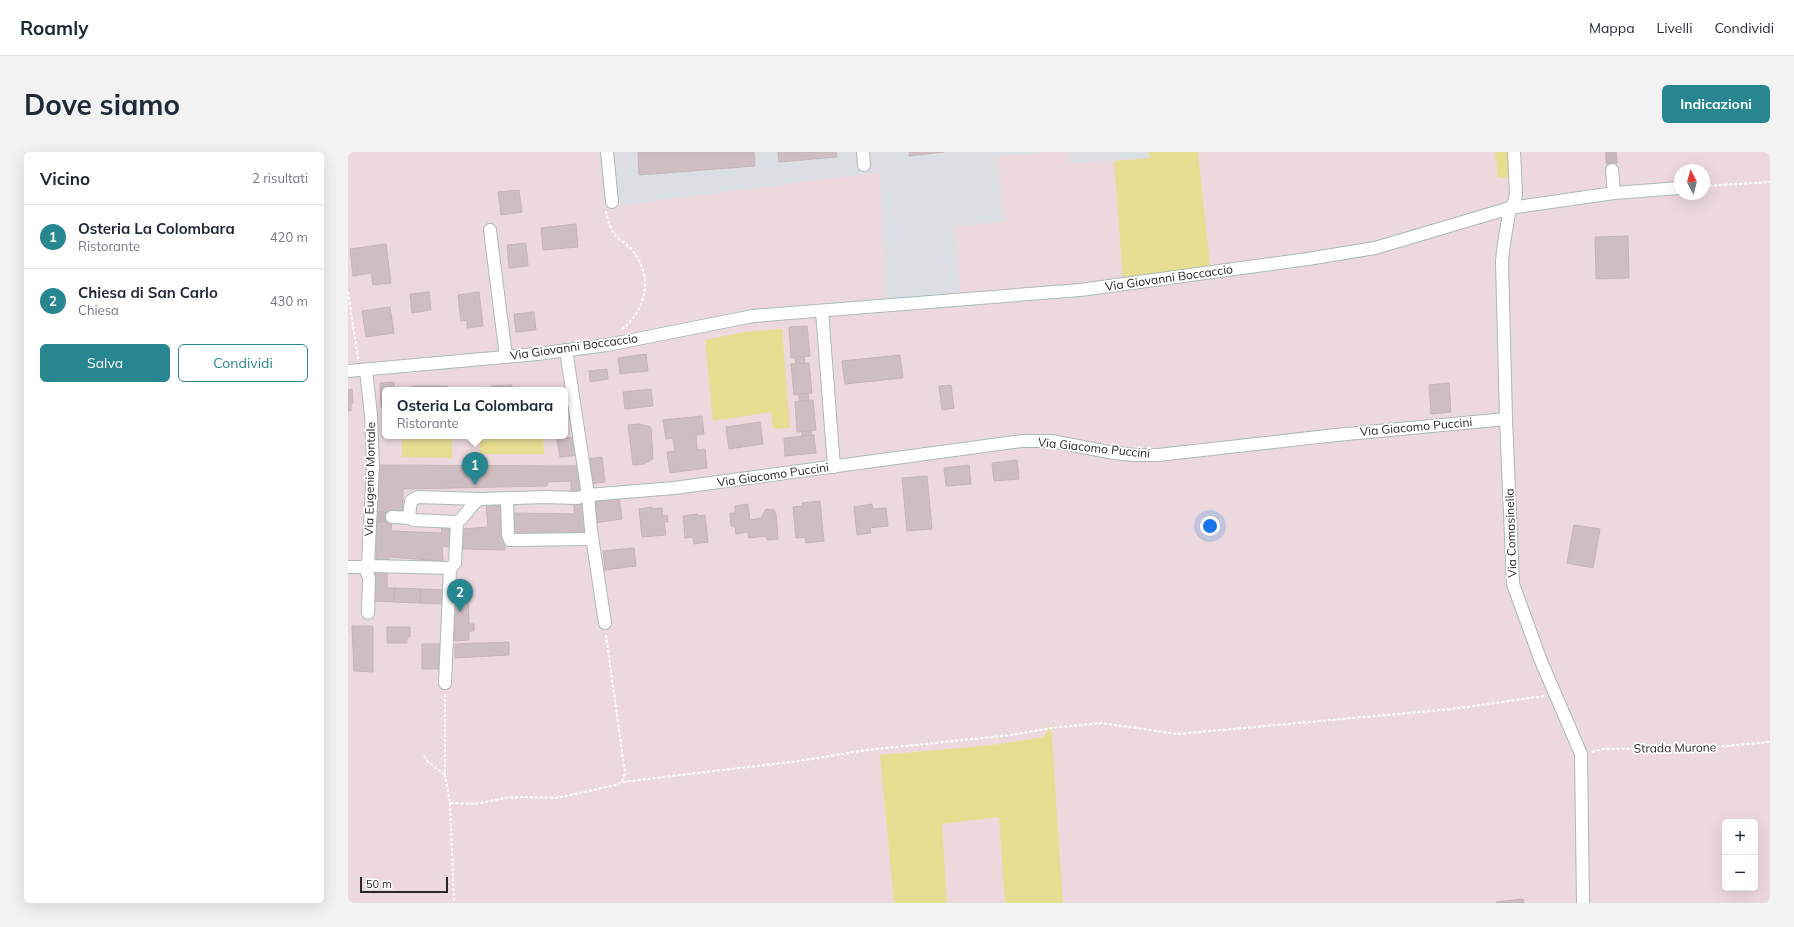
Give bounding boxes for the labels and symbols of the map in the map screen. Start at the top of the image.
north arrow [1674,164,1710,200]
street label: Via Giovanni Boccaccio [1104,261,1234,294]
street label: Via Giovanni Boccaccio [509,330,639,363]
street label: Via Giacomo Puccini [1359,414,1473,439]
street label: Via Eugenio Montale [361,422,378,536]
street label: Via Giacomo Puccini [1037,434,1151,461]
pin: 1 [462,452,488,485]
street label: Via Giacomo Puccini [716,459,830,490]
street label: Via Comasinella [1501,488,1520,578]
your location [1200,516,1220,536]
pin: 2 [447,579,473,612]
street label: Strada Murone [1634,739,1716,756]
scale bar [360,875,448,894]

